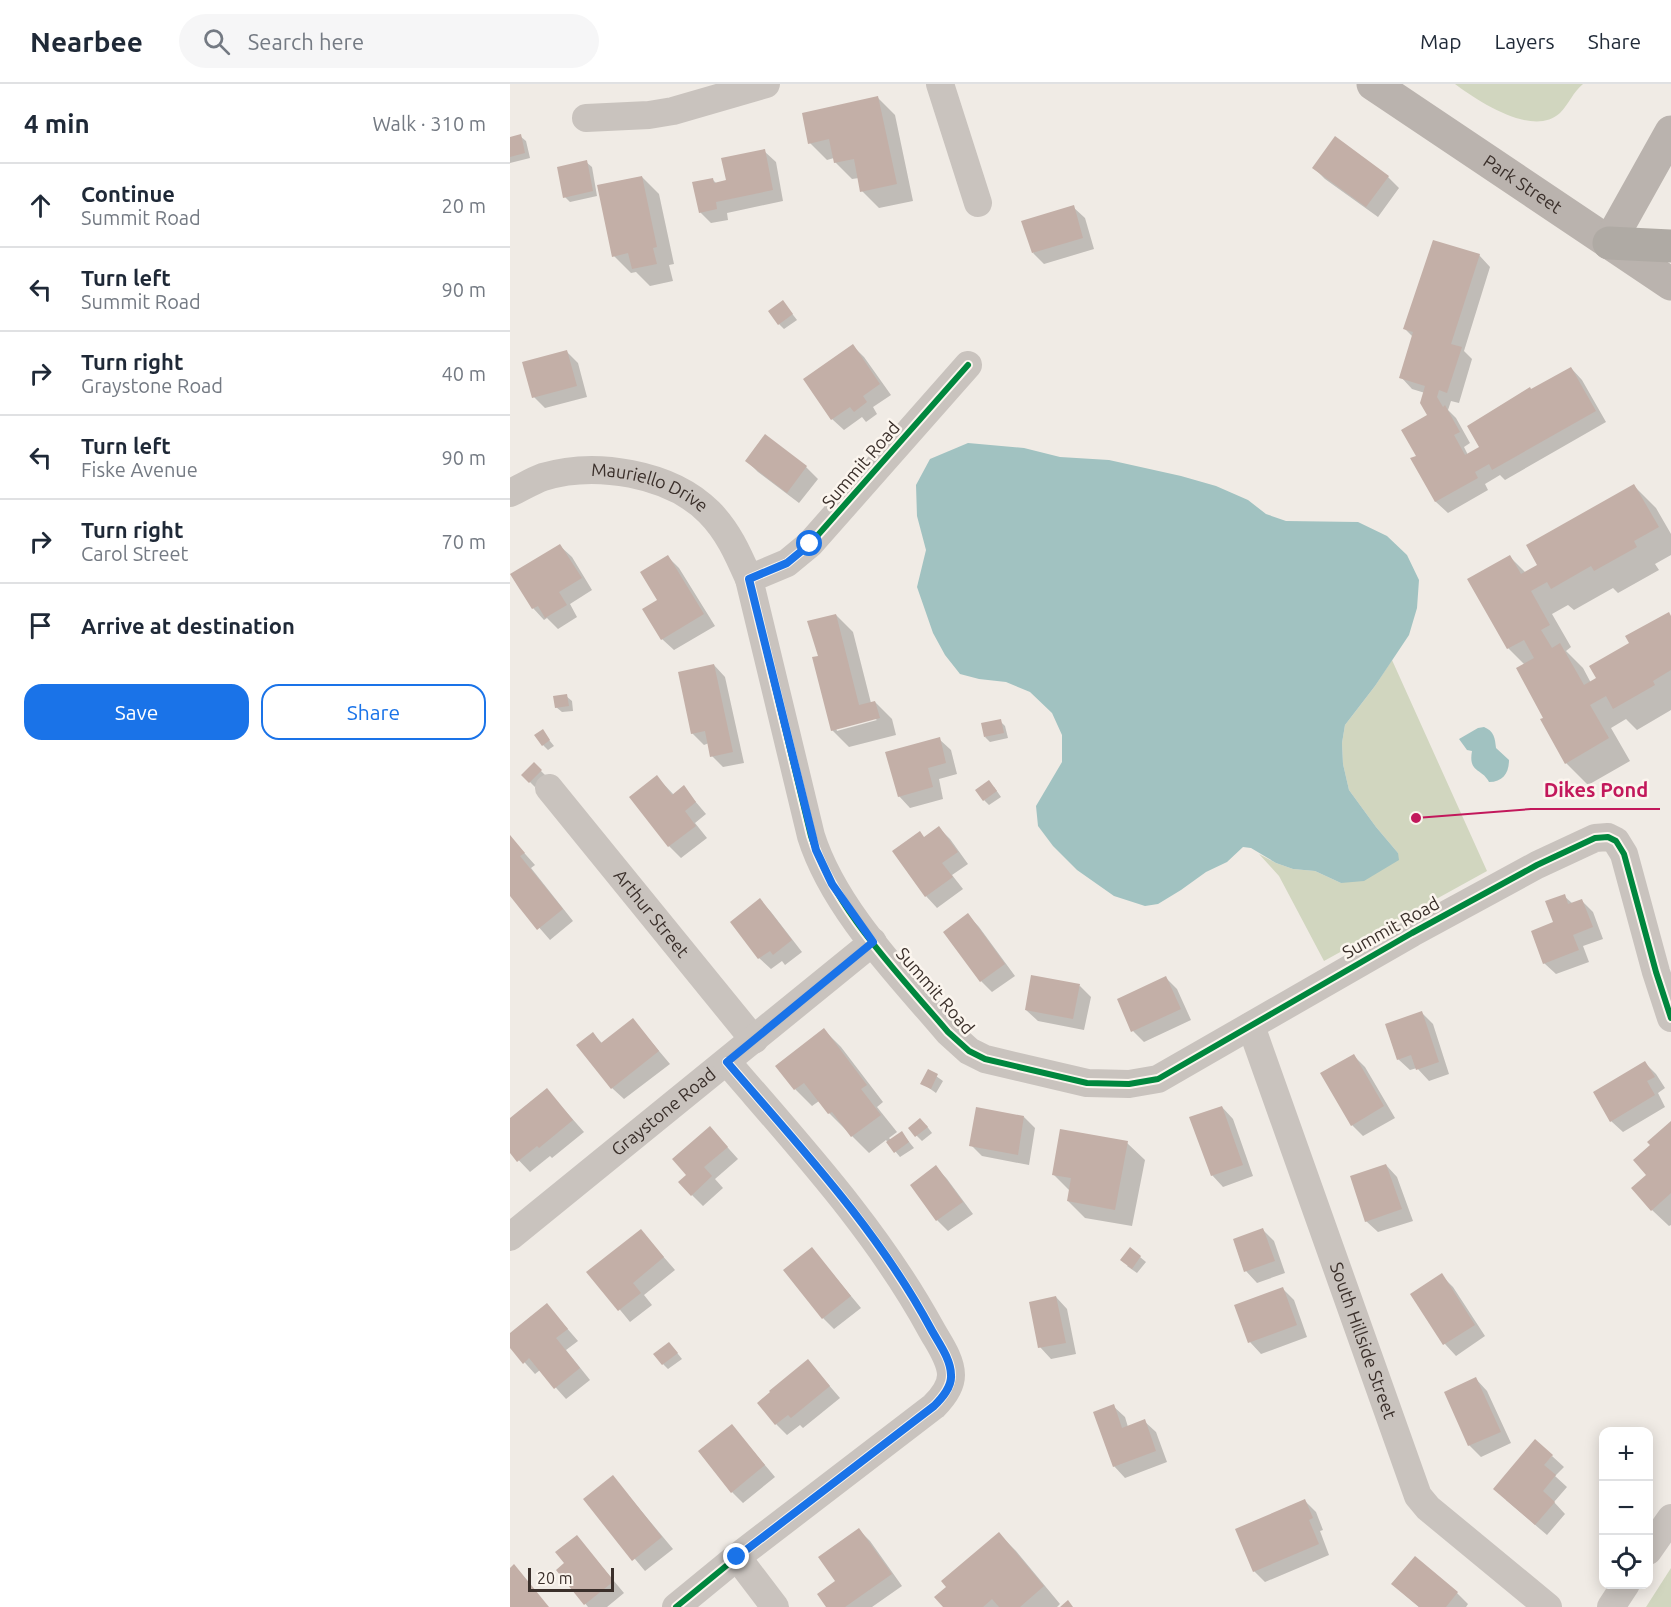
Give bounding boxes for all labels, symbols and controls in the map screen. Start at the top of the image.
search box [179,14,599,68]
icon: search [200,25,233,58]
text: Nearbee [30,26,143,57]
text: Search here [248,29,364,54]
text: Map [1420,29,1461,53]
text: Layers [1494,29,1555,53]
text: Share [1588,29,1641,53]
text: 4 min [24,109,90,138]
text: Walk · 310 m [373,112,486,135]
street label: Park Street [1480,150,1566,217]
text: Continue [81,181,175,206]
icon: ahead [24,189,57,222]
text: 20 m [442,194,486,217]
text: Summit Road [81,206,201,229]
text: Turn left [81,265,171,290]
icon: left [24,273,57,306]
text: 90 m [442,278,486,301]
text: Summit Road [81,290,201,313]
text: Turn right [81,349,183,374]
icon: right [24,357,57,390]
text: 40 m [442,362,486,385]
text: Graystone Road [81,374,223,397]
street label: Summit Road [817,417,903,512]
text: Turn left [81,433,171,458]
icon: left [24,441,57,474]
text: 90 m [442,446,486,469]
text: Fiske Avenue [81,458,198,481]
street label: Mauriello Drive [591,459,712,515]
text: Turn right [81,517,183,542]
icon: right [24,525,57,558]
text: 70 m [442,530,486,553]
route start [796,530,822,556]
text: Carol Street [81,542,188,565]
icon: arrive [24,609,57,642]
text: Arrive at destination [81,613,295,638]
button: Save [24,684,249,740]
button: Share [261,684,486,740]
callout: Dikes Pond [1531,771,1660,809]
text: Dikes Pond [1544,778,1648,801]
street label: Arthur Street [610,865,694,961]
street label: Summit Road [1339,892,1443,962]
street label: Summit Road [893,943,979,1038]
street label: Graystone Road [607,1063,719,1159]
street label: South Hillside Street [1327,1259,1401,1422]
map controls [1599,1427,1653,1589]
button: + [1599,1427,1653,1481]
button: − [1599,1481,1653,1535]
button: locate [1599,1535,1653,1589]
route end [723,1543,749,1569]
scale bar [528,1565,614,1592]
text: 20 m [537,1569,573,1587]

